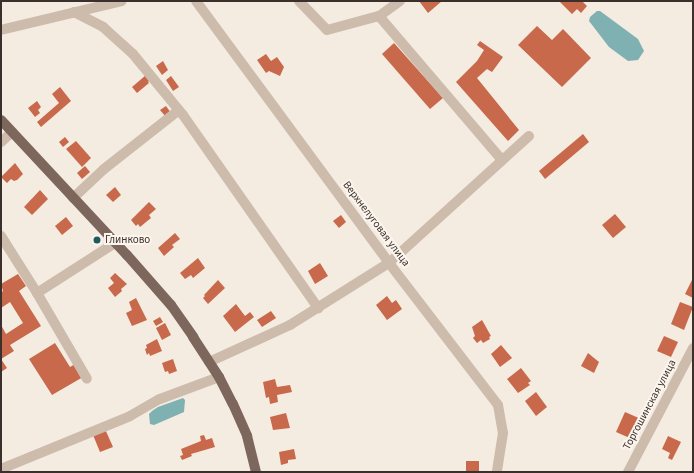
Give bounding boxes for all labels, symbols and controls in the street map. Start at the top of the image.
street label: Верхнелуговая улица [340,179,412,269]
place label: Глинково [105,233,150,247]
marker: Глинково [92,235,102,245]
street label: Торгошинская улица [621,358,679,452]

